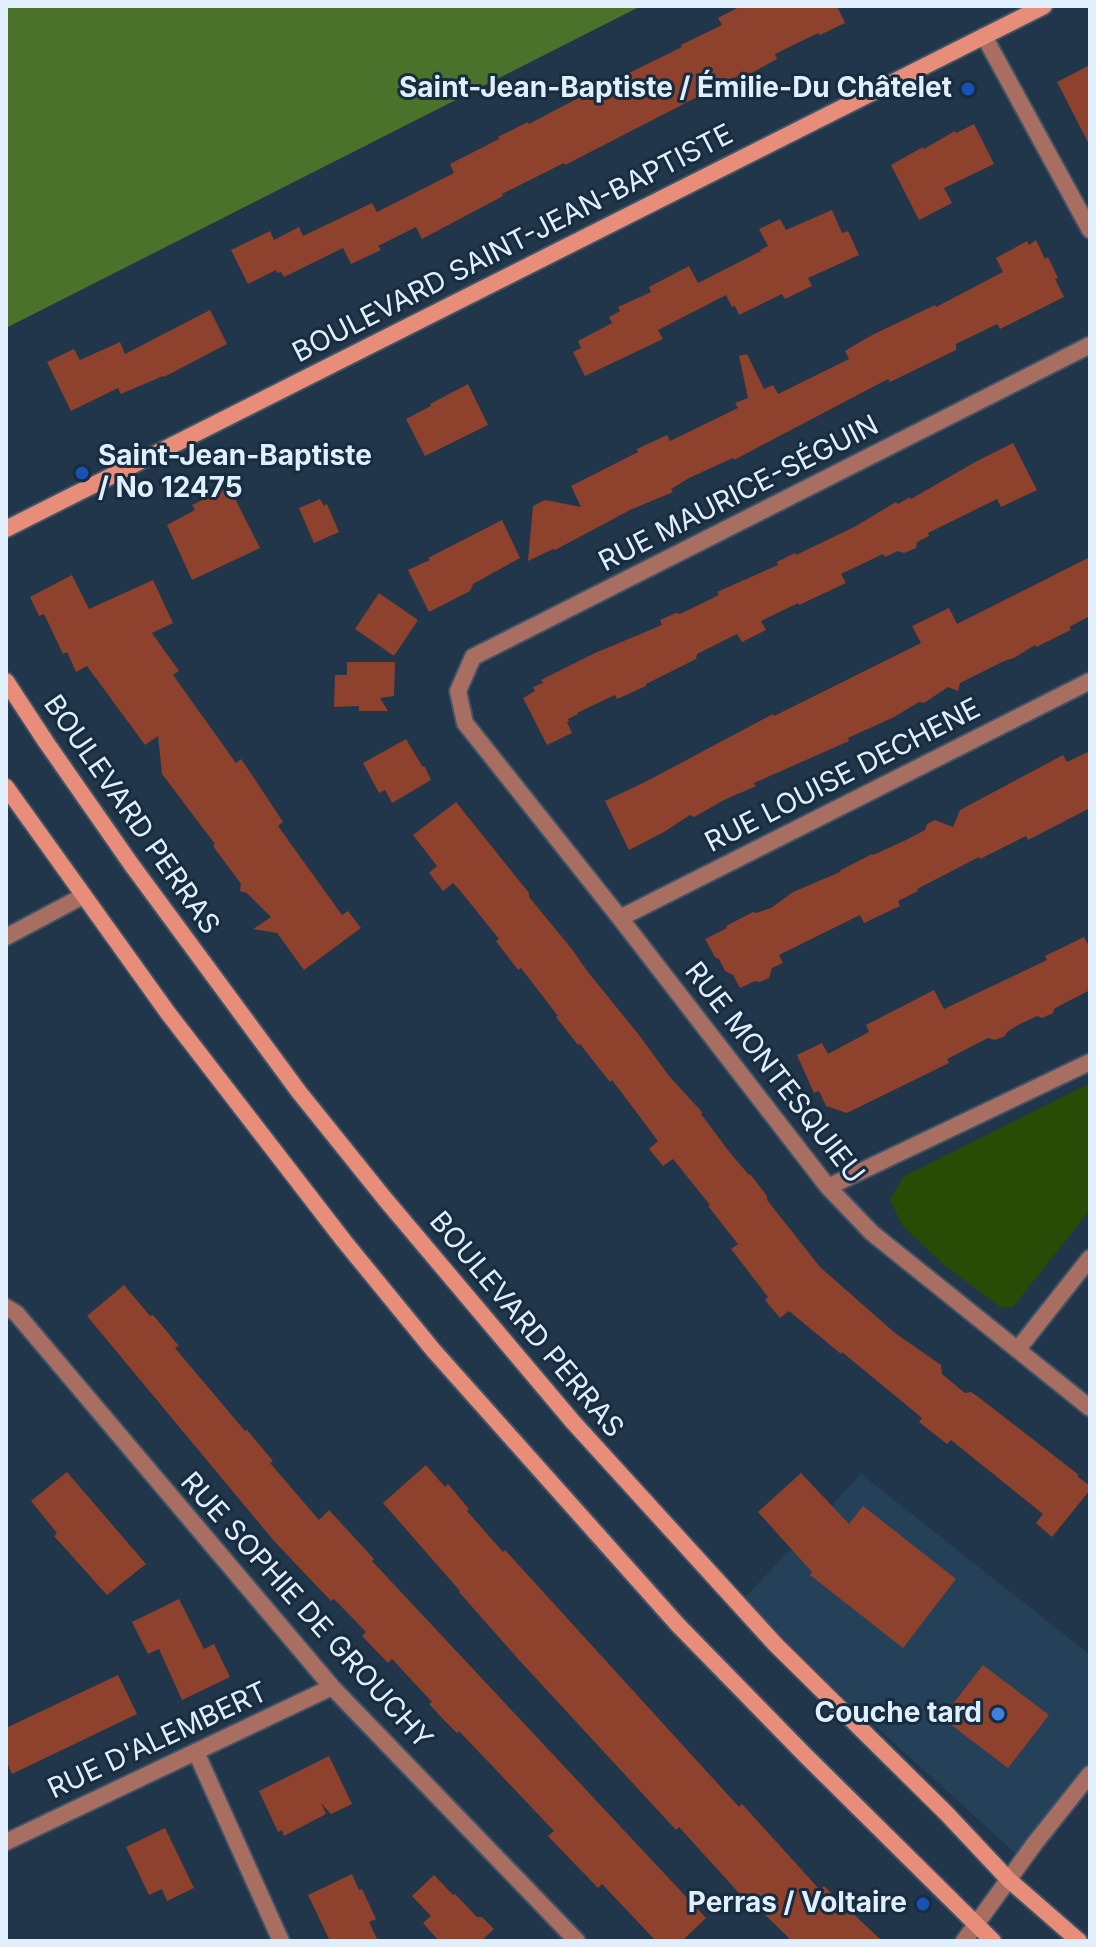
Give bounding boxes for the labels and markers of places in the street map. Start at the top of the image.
place label: Saint-Jean-Baptiste / Émilie-Du Châtelet [399,72,952,106]
marker: Saint-Jean-Baptiste / Émilie-Du Châtelet [959,80,977,98]
place label: Saint-Jean-Baptiste / No 12475 [98,440,372,506]
marker: Saint-Jean-Baptiste / No 12475 [73,464,91,482]
place label: Couche tard [814,1697,982,1731]
marker: Couche tard [989,1705,1007,1723]
place label: Perras / Voltaire [688,1887,907,1921]
marker: Perras / Voltaire [914,1895,932,1913]

